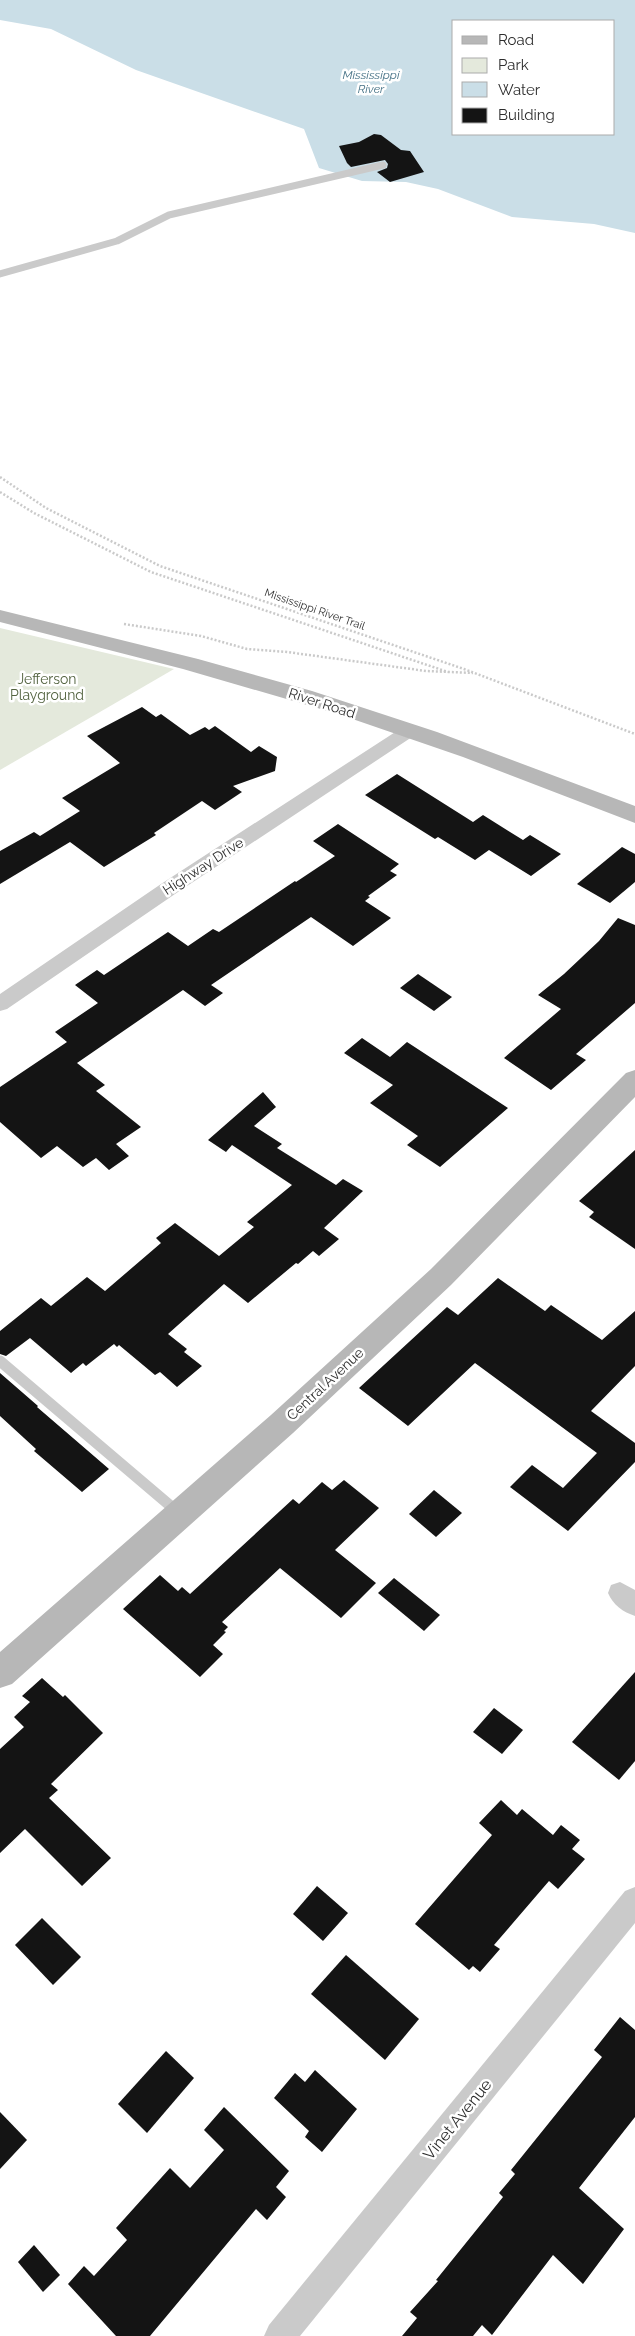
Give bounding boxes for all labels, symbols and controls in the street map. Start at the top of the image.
legend [452,20,615,135]
text: Road [498,31,534,49]
text: Park [498,56,529,74]
water label: Mississippi River [342,68,400,96]
text: Water [498,81,541,99]
text: Building [498,106,555,124]
street label: Mississippi River Trail [263,586,367,633]
park label: Jefferson Playground [10,671,84,703]
street label: River Road [287,685,357,721]
street label: Highway Drive [160,834,246,898]
street label: Central Avenue [283,1344,367,1424]
street label: Vinet Avenue [419,2075,496,2163]

